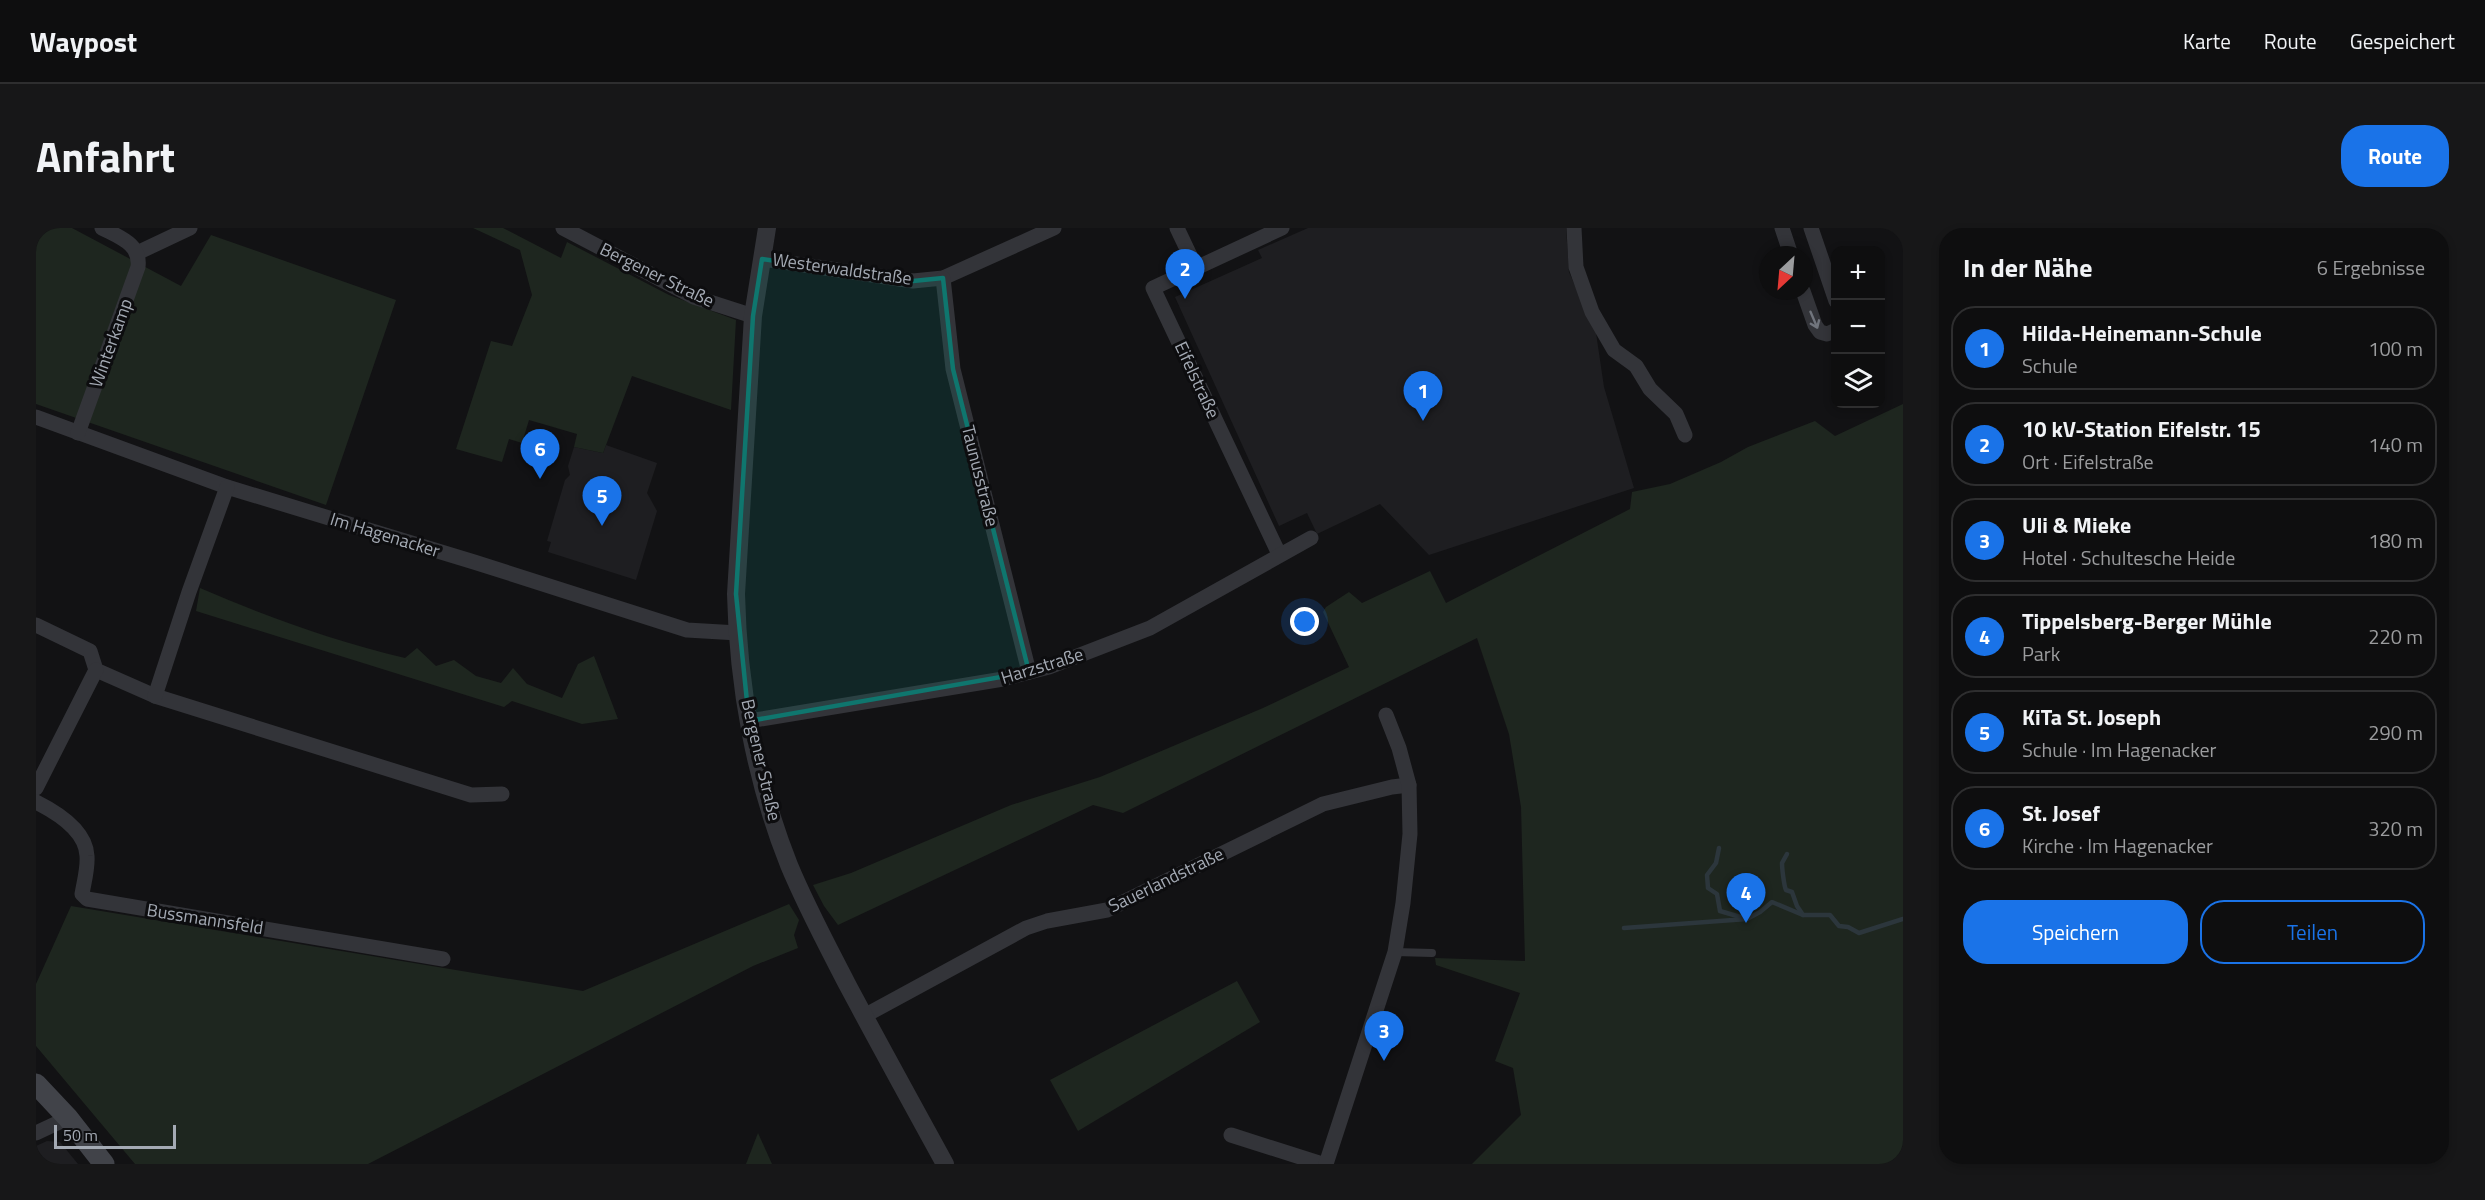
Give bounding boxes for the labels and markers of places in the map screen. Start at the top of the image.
pin: 2 [1166,250,1204,299]
pin: 1 [1404,372,1442,421]
pin: 6 [520,430,560,479]
pin: 5 [582,476,622,526]
pin: 4 [1726,874,1766,923]
pin: 3 [1364,1012,1404,1061]

